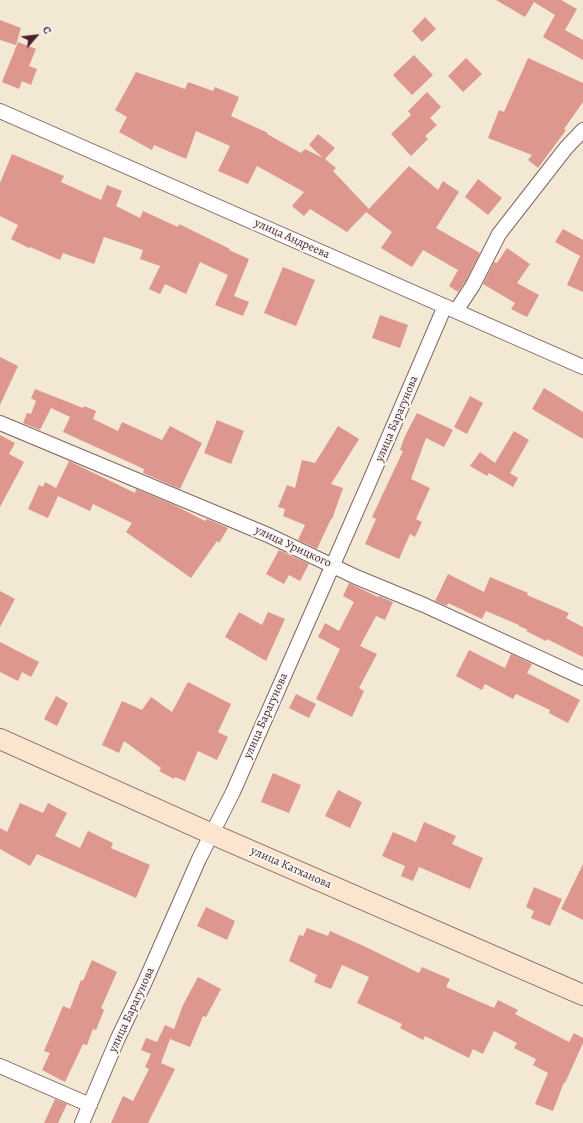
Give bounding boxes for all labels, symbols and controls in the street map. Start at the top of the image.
north arrow [16,16,56,56]
text: С [39,24,55,37]
street label: улица Андреева [252,216,332,262]
street label: улица Барагунова [372,374,422,464]
street label: улица Урицкого [253,523,333,571]
street label: улица Барагунова [241,671,291,761]
street label: улица Катханова [248,844,334,892]
street label: улица Барагунова [106,965,158,1055]

